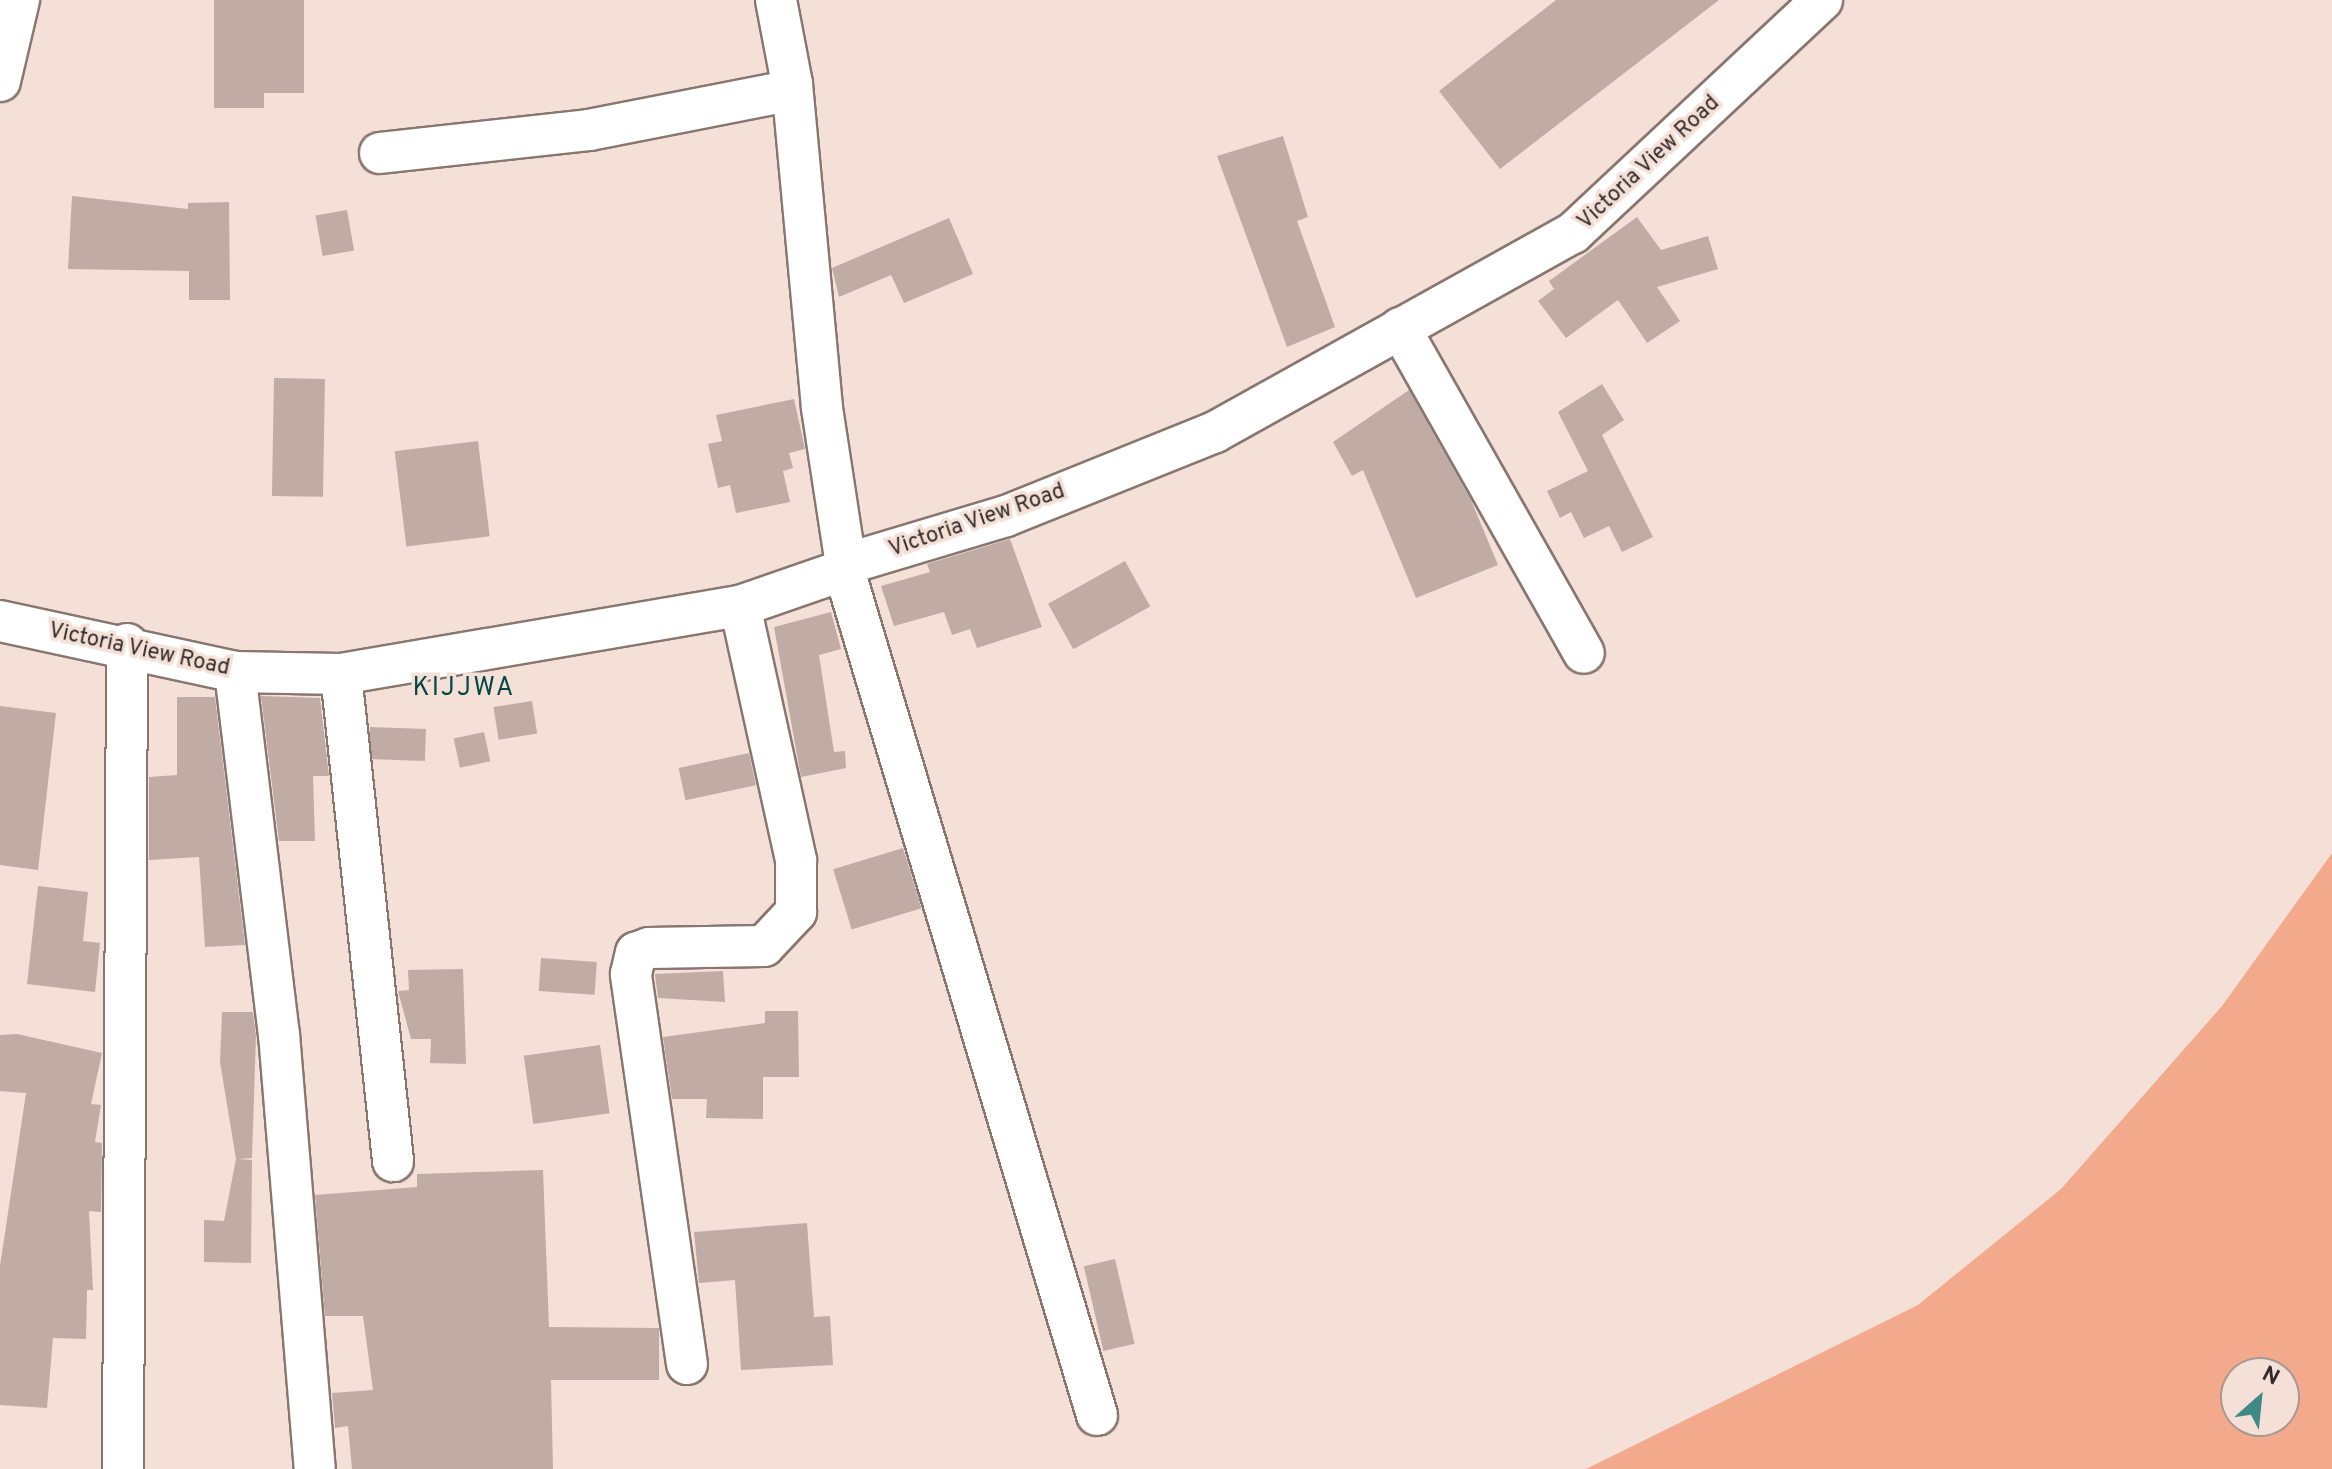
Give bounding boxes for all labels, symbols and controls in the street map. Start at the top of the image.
street label: Victoria View Road [1572,90,1726,236]
street label: Victoria View Road [885,478,1069,564]
street label: Victoria View Road [46,618,232,682]
district label: KIJJWA [413,673,515,705]
north arrow [2220,1357,2300,1437]
text: N [2257,1361,2283,1393]

